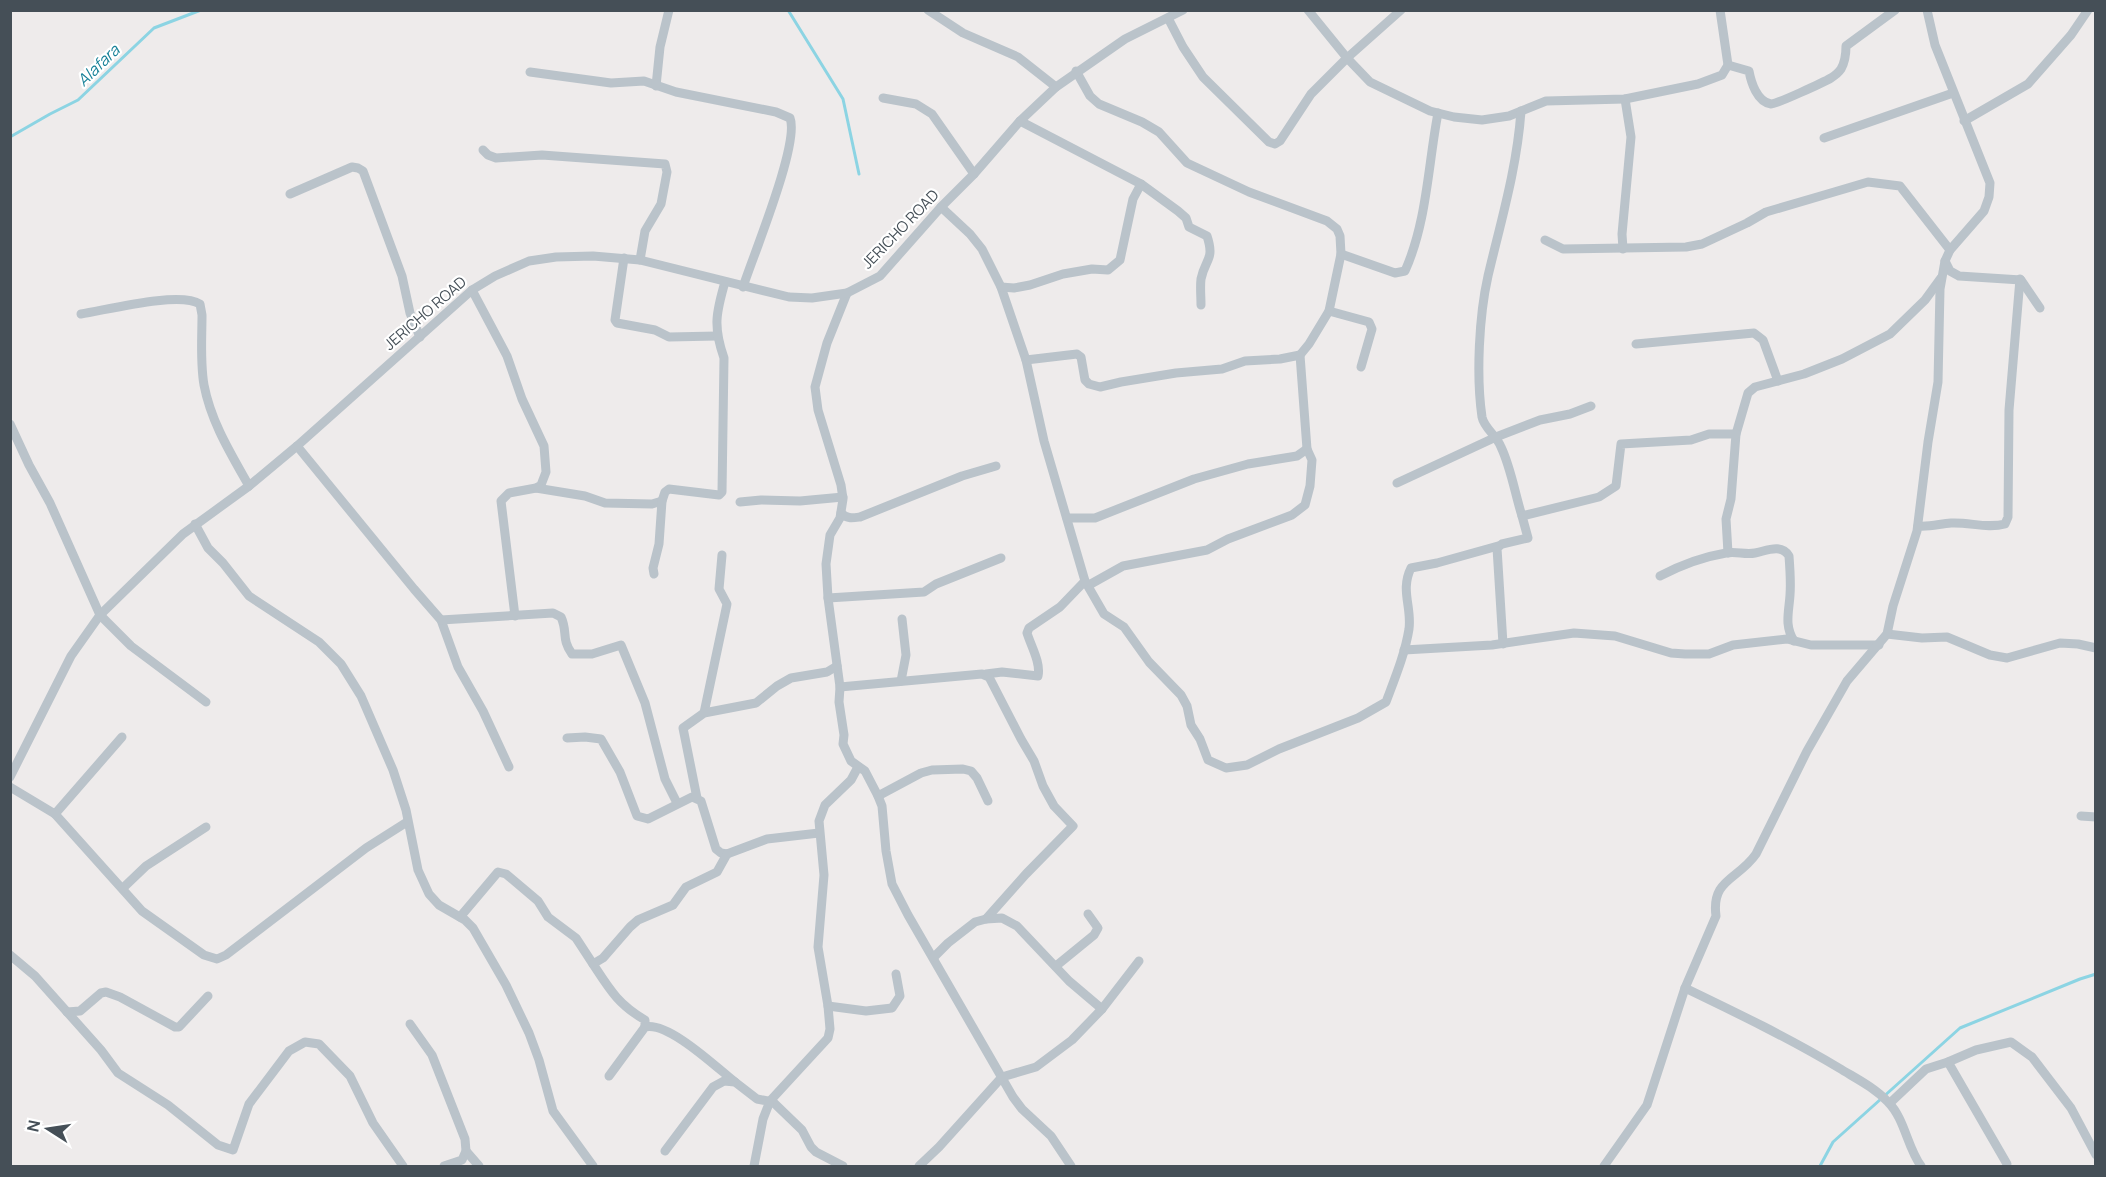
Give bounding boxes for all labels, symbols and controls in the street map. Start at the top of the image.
water label: Alafara [72,38,125,91]
street label: JERICHO ROAD [857,185,943,273]
street label: JERICHO ROAD [379,271,471,355]
north arrow [18,1099,78,1159]
text: N [21,1118,45,1134]

